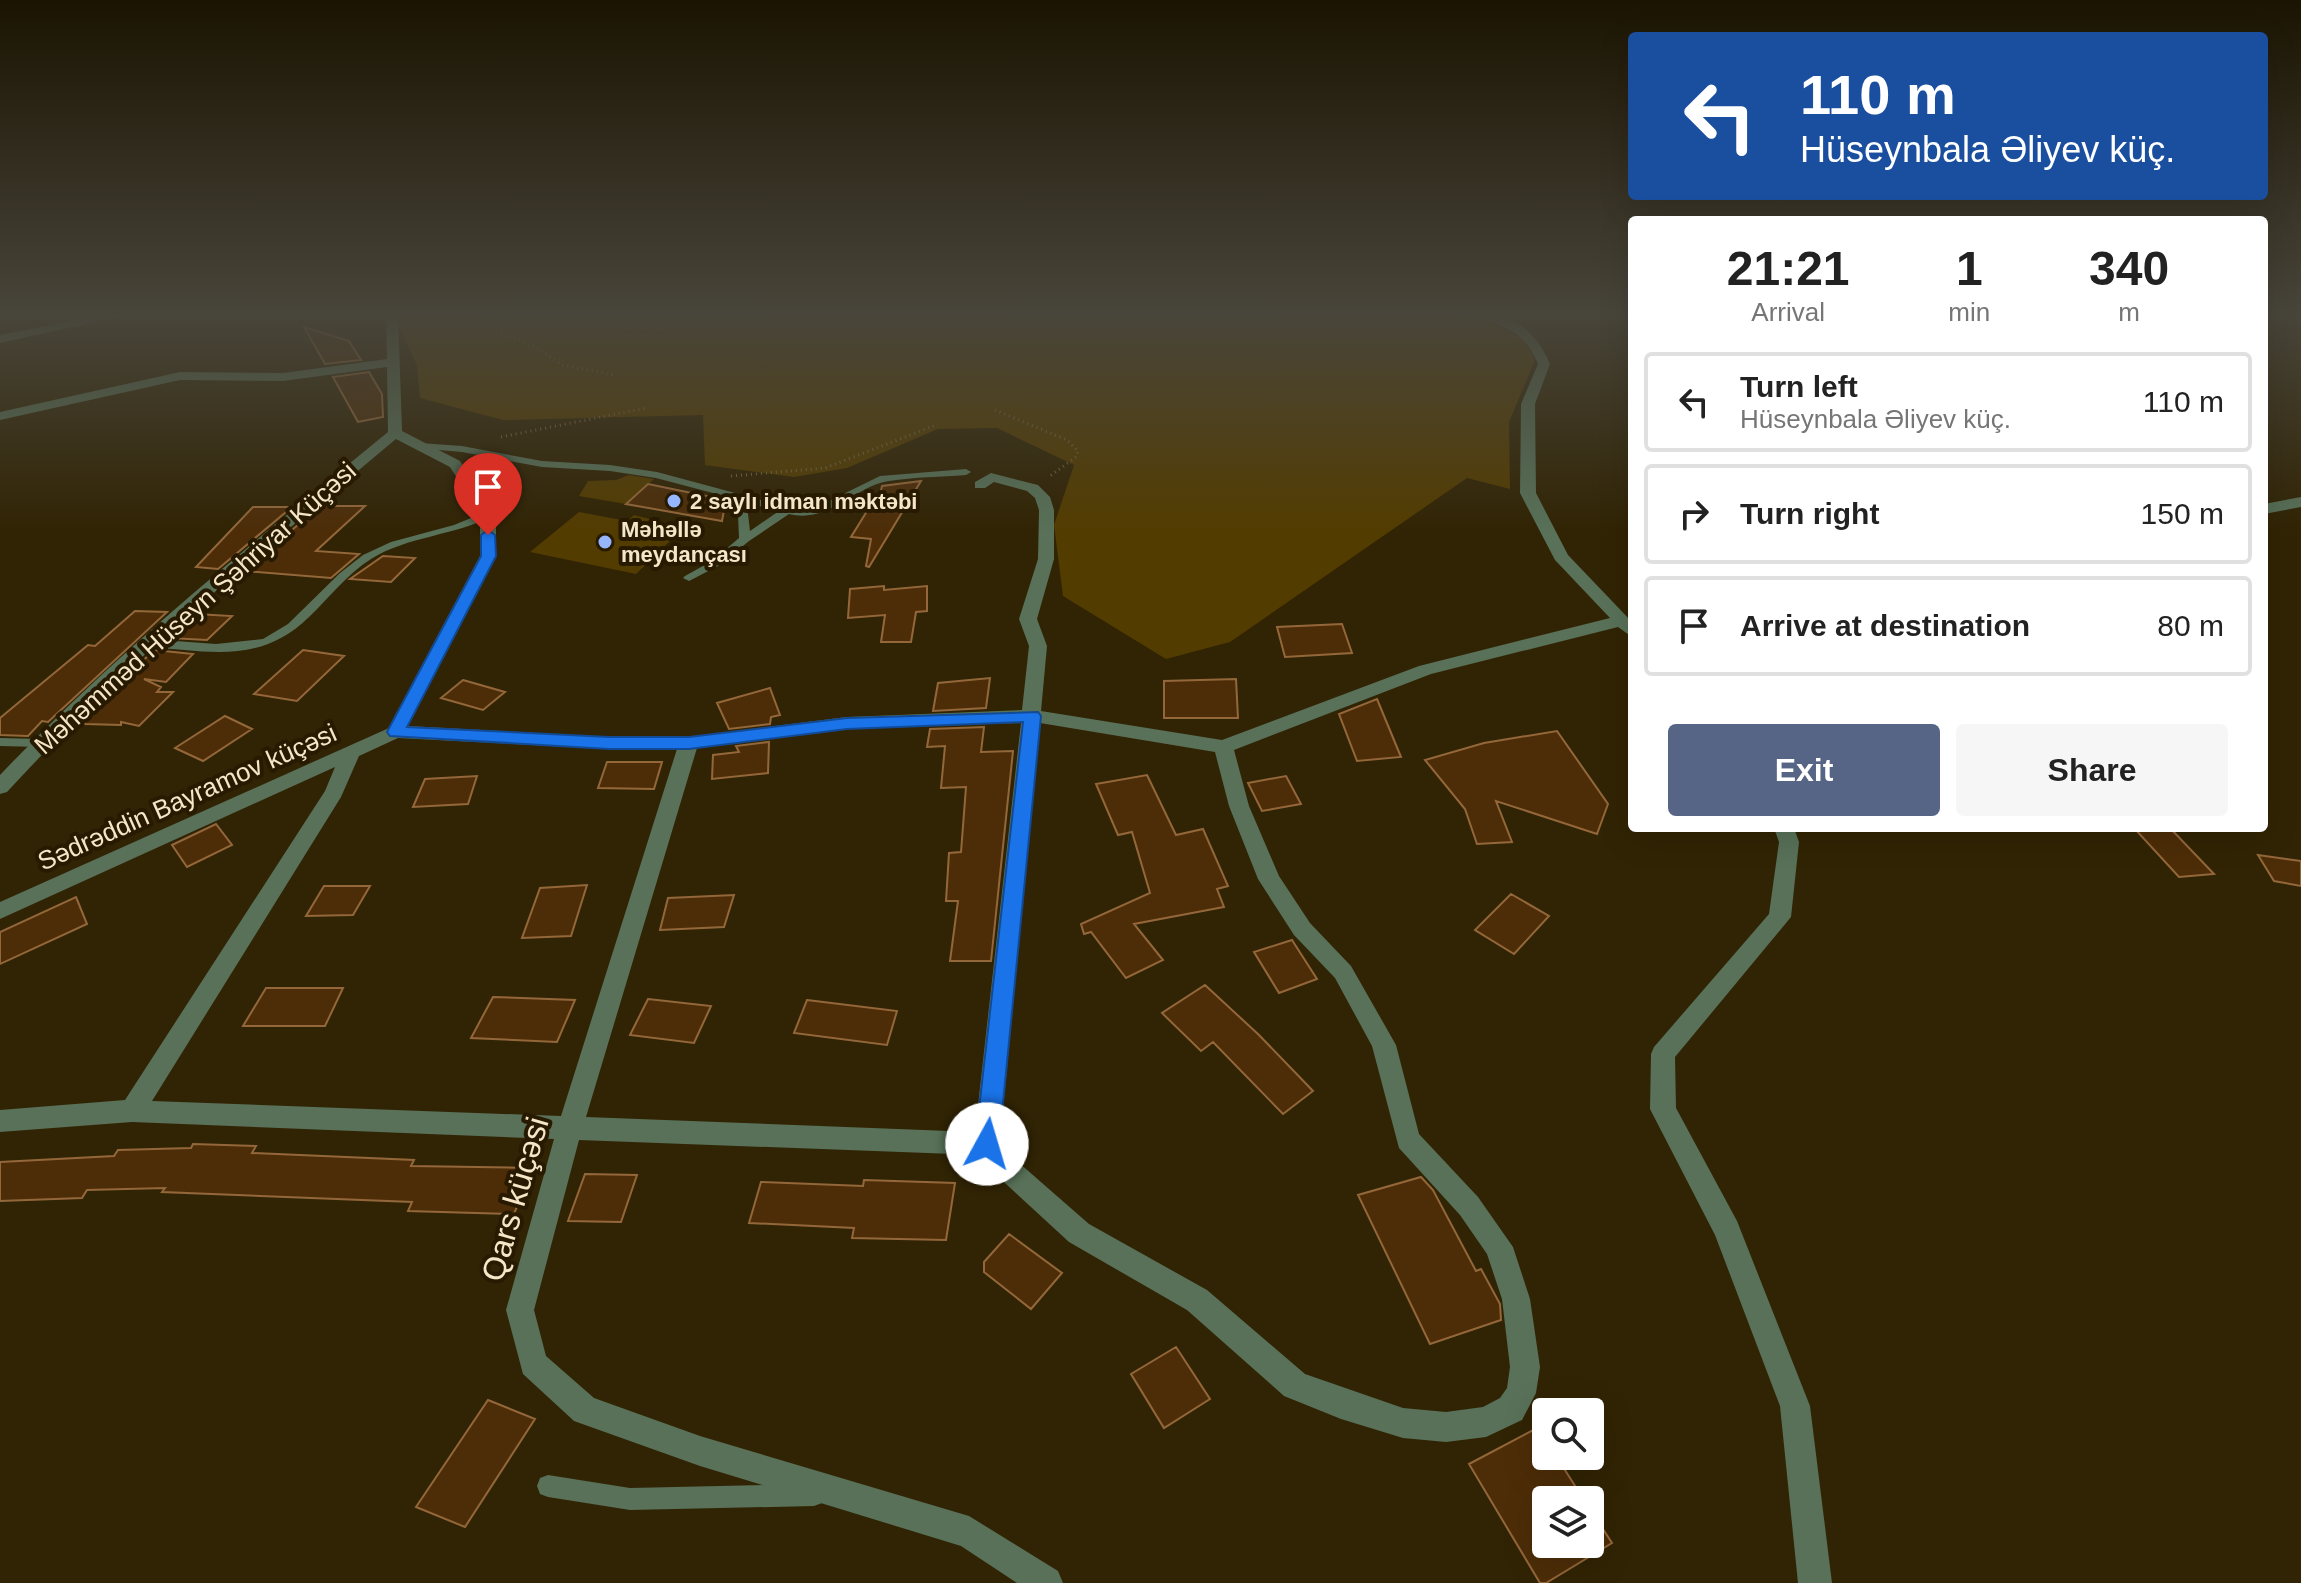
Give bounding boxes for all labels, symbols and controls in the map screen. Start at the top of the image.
text: 110 m [1800,63,1956,126]
icon: left [1668,64,1772,168]
text: Hüseynbala Əliyev küç. [1800,129,2175,170]
text: 21:21 [1727,242,1850,295]
text: 1 [1956,242,1983,295]
text: 340 [2089,242,2169,295]
text: Arrival [1751,297,1825,327]
text: min [1948,297,1990,327]
text: m [2118,297,2140,327]
text: Turn left [1740,370,1858,403]
icon: left [1672,380,1716,424]
text: 110 m [2143,385,2224,418]
text: Hüseynbala Əliyev küç. [1740,404,2011,434]
pin [454,453,522,535]
street label: Məhəmməd Hüseyn Şəhriyar Küçəsi [28,456,362,760]
icon: arrive [466,465,510,509]
place label: 2 saylı idman məktəbi [690,489,917,514]
marker: 2 saylı idman məktəbi [665,492,683,510]
icon: right [1672,492,1716,536]
text: Turn right [1740,497,1879,530]
text: 150 m [2141,497,2224,530]
place label: Məhəllə meydançası [621,517,747,567]
marker: Məhəllə meydançası [596,533,614,551]
icon: arrive [1672,604,1716,648]
text: Arrive at destination [1740,609,2030,642]
text: 80 m [2157,609,2224,642]
street label: Sədrəddin Bayramov küçəsi [33,717,341,877]
button: Exit [1668,724,1940,816]
button: Share [1956,724,2228,816]
position arrow [945,1102,1029,1186]
street label: Qars küçəsi [474,1113,556,1285]
map controls [1532,1398,1604,1558]
button: search [1532,1398,1604,1470]
button: layers [1532,1486,1604,1558]

